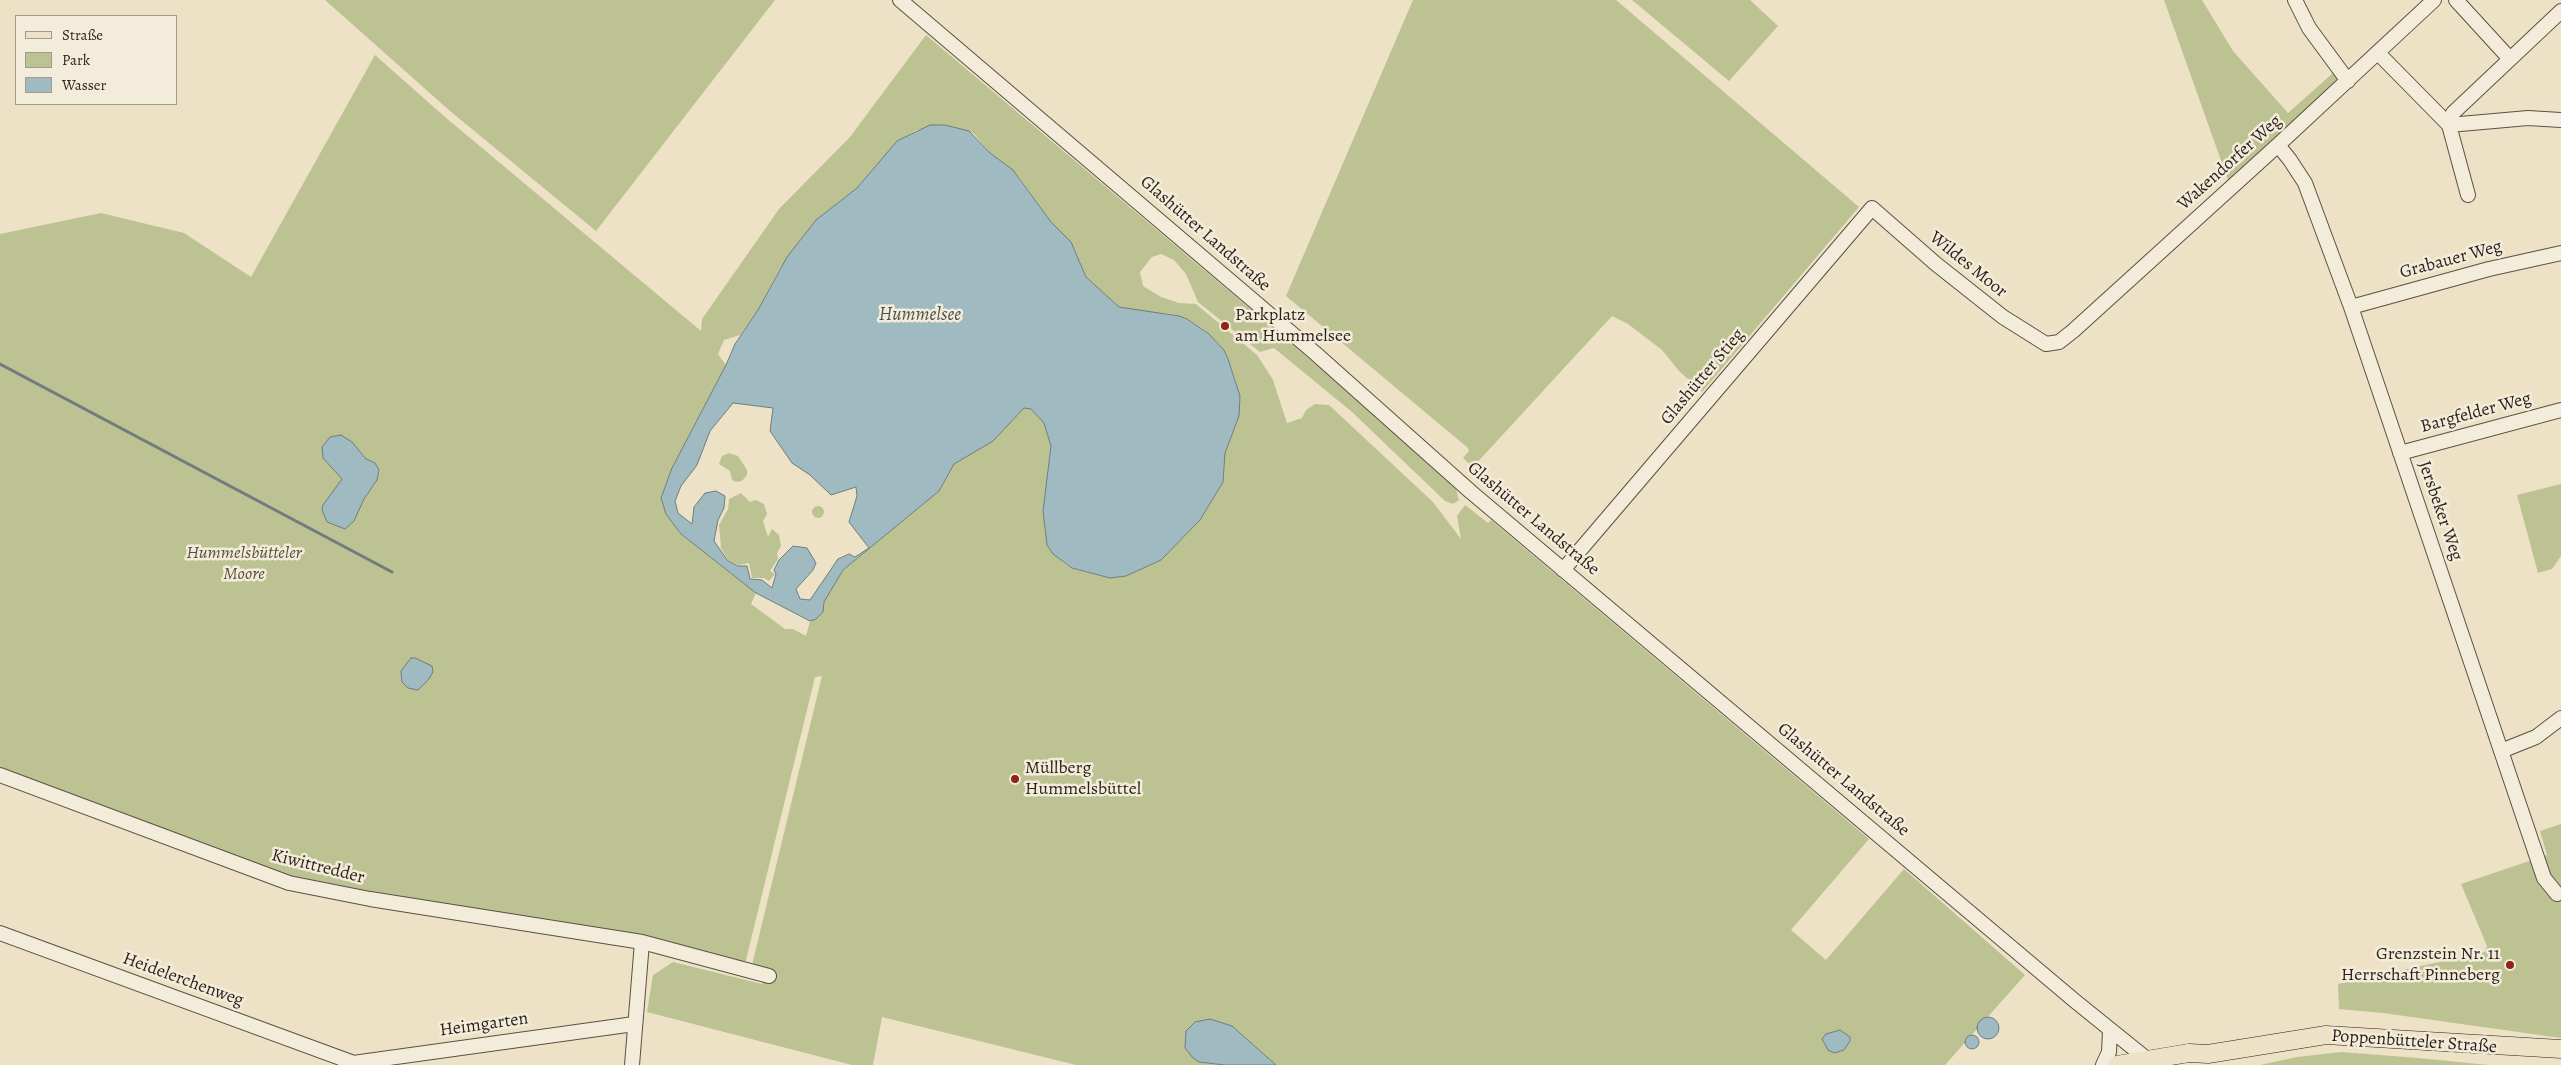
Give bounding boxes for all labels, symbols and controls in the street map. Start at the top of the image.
legend [15,15,178,105]
text: Straße [62,25,103,45]
text: Park [62,50,90,70]
text: Wasser [62,75,106,95]
street label: Wakendorfer Weg [2174,111,2286,215]
street label: Glashütter Landstraße [1135,172,1275,296]
street label: Wildes Moor [1925,227,2011,303]
street label: Grabauer Weg [2398,236,2504,284]
water label: Hummelsee [879,304,961,326]
place label: Parkplatz am Hummelsee [1235,305,1351,348]
marker: Parkplatz am Hummelsee [1219,320,1231,332]
street label: Glashütter Stieg [1656,324,1750,430]
street label: Bargfelder Weg [2418,388,2534,438]
street label: Glashütter Landstraße [1463,457,1603,581]
street label: Jersbeker Weg [2413,458,2467,564]
park label: Hummelsbütteler Moore [186,543,302,586]
street label: Glashütter Landstraße [1773,718,1913,842]
place label: Müllberg Hummelsbüttel [1025,758,1141,801]
marker: Müllberg Hummelsbüttel [1009,773,1021,785]
street label: Kiwittredder [269,845,367,889]
place label: Grenzstein Nr. 11 Herrschaft Pinneberg [2341,944,2500,986]
street label: Heidelerchenweg [119,948,247,1012]
marker: Grenzstein Nr. 11 Herrschaft Pinneberg [2504,959,2516,971]
street label: Heimgarten [438,1008,530,1042]
street label: Poppenbütteler Straße [2330,1025,2498,1059]

